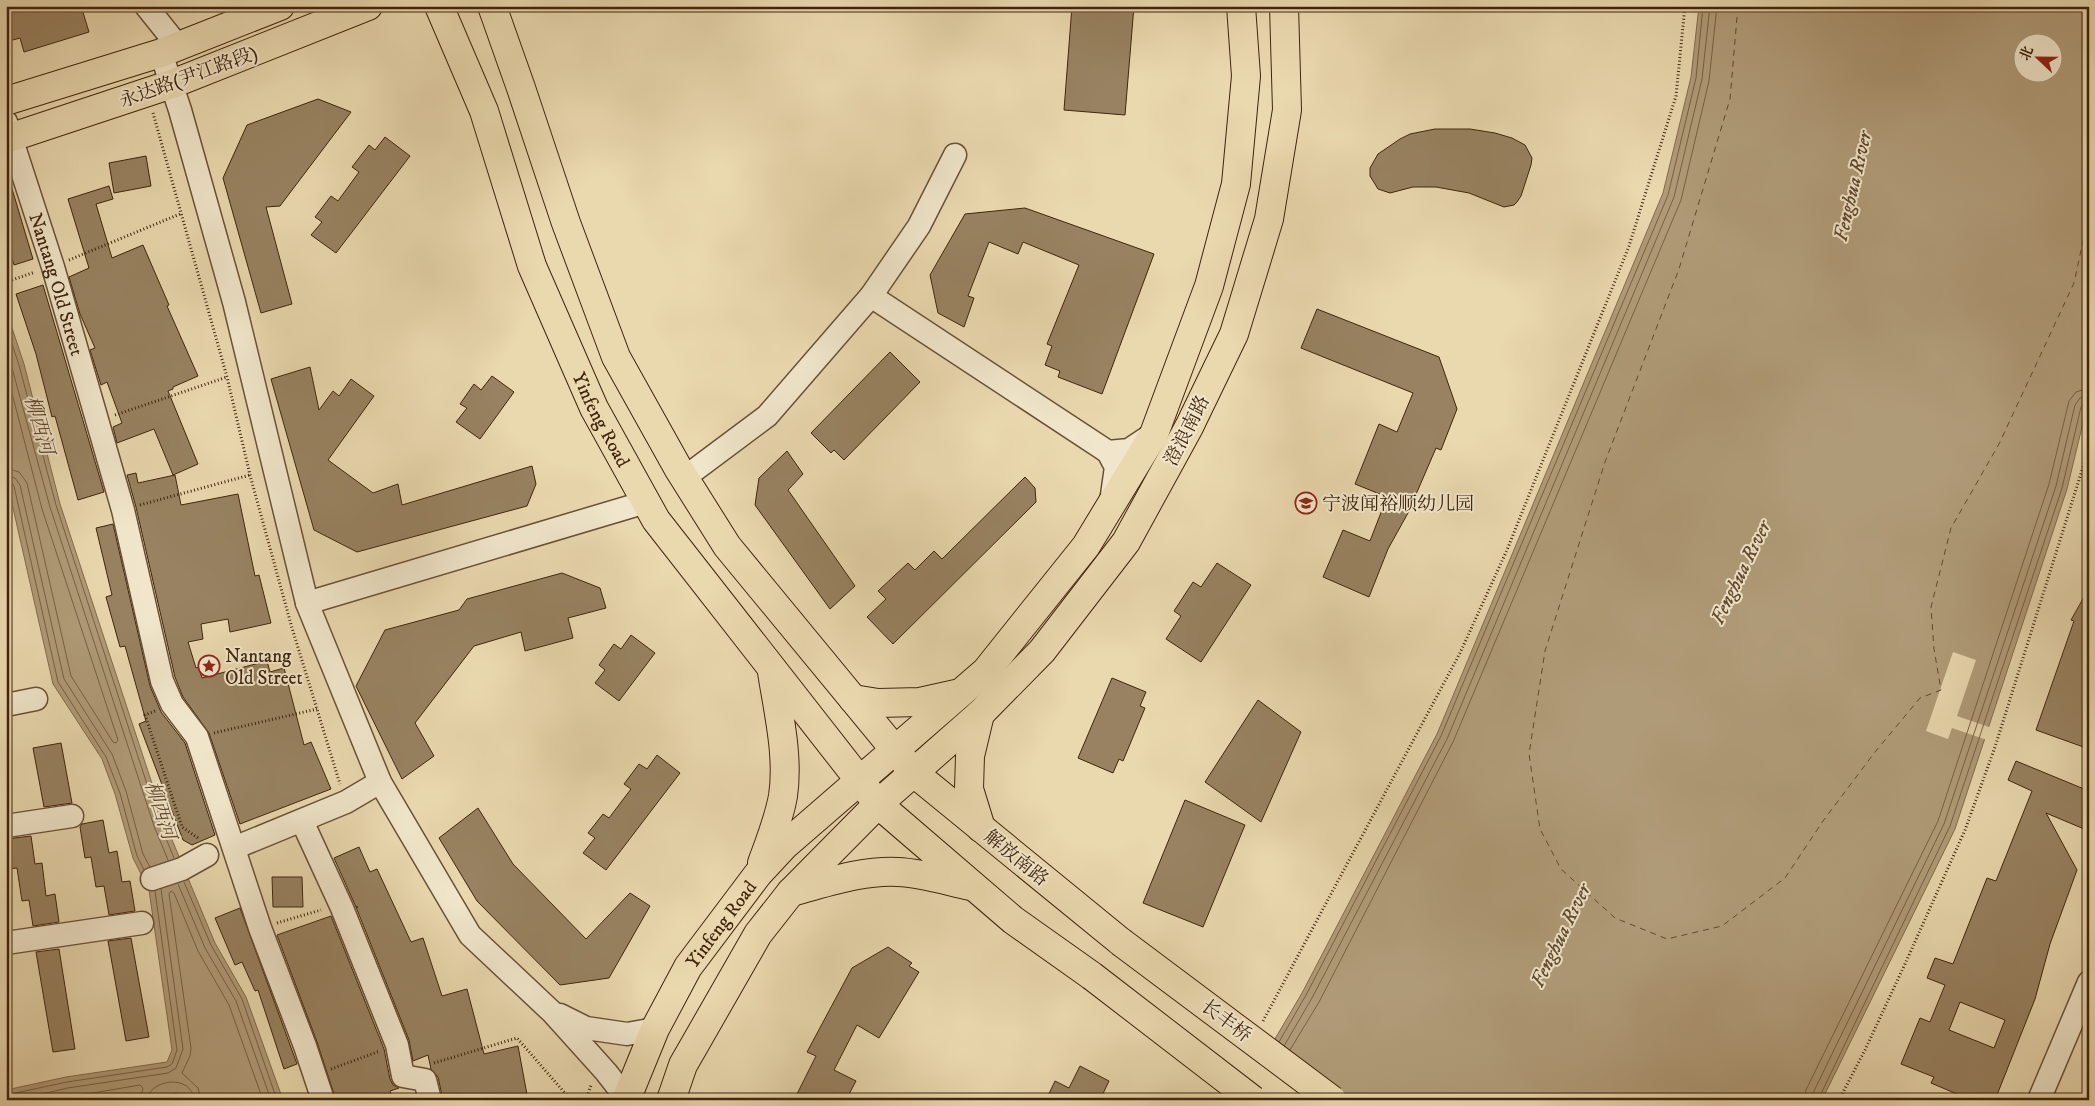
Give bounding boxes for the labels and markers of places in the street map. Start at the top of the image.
school or university icon: 宁波闻裕顺幼儿园 [1294,491,1318,515]
place label: 宁波闻裕顺幼儿园 [1322,493,1474,516]
place label: Nantang Old Street [225,645,303,690]
place icon: Nantang Old Street [197,654,221,678]

